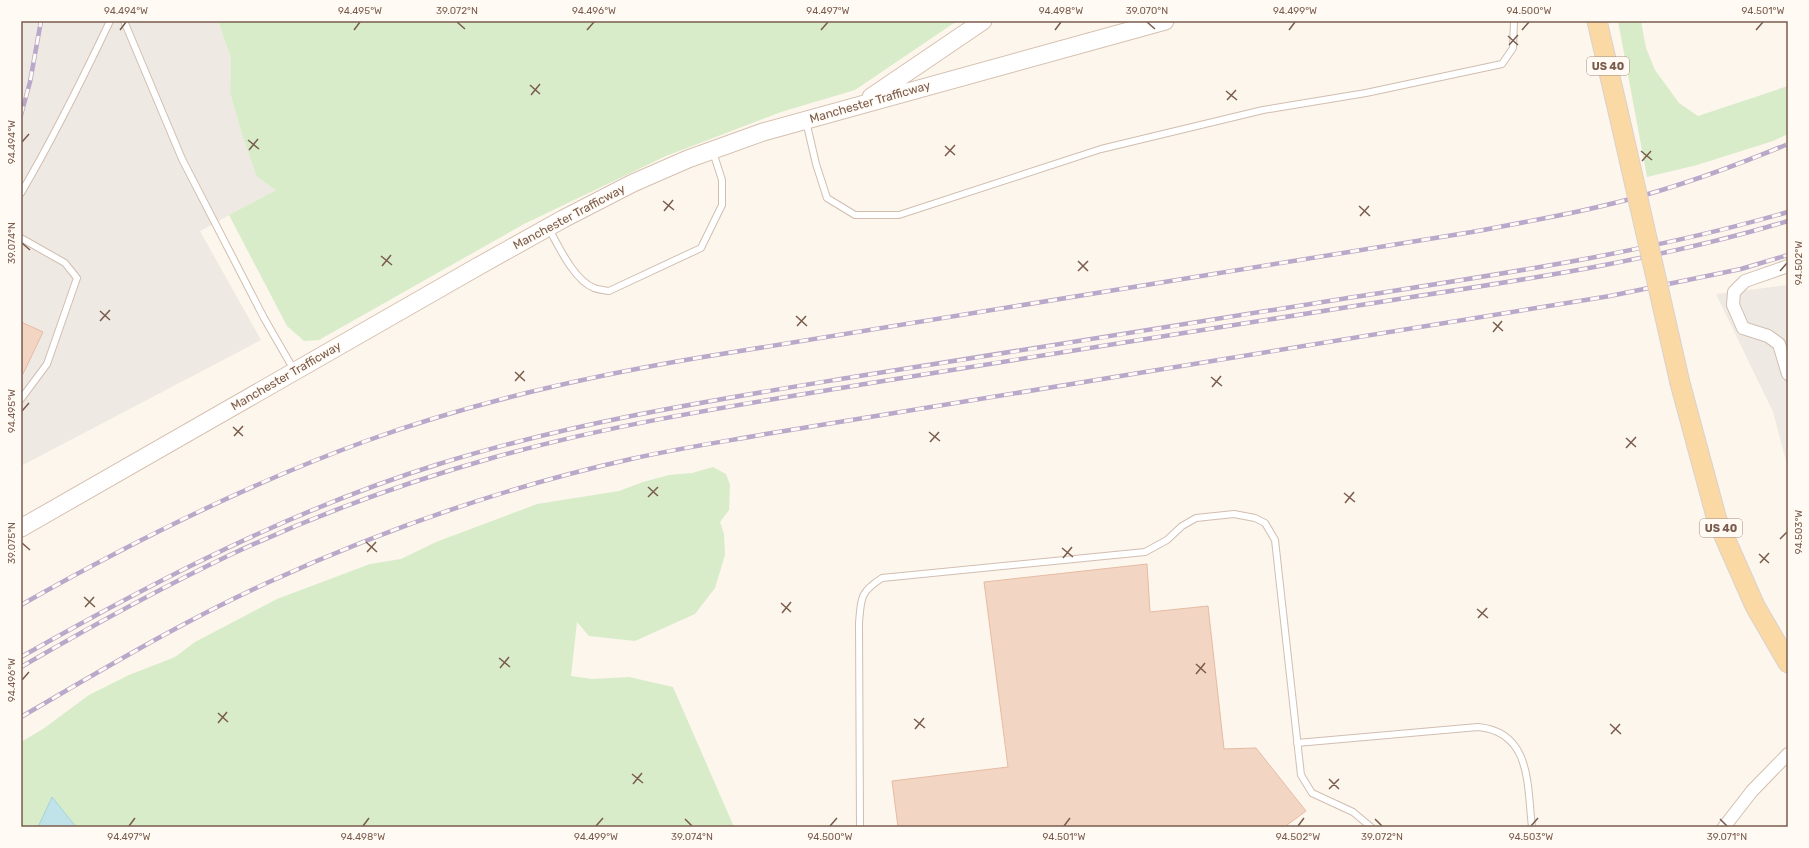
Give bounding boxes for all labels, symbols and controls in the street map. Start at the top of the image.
text: 94.494°W [104,5,148,17]
text: 94.495°W [338,5,382,17]
text: 39.072°N [436,5,478,17]
text: 94.496°W [572,5,616,17]
text: 94.497°W [806,5,850,17]
text: 94.498°W [1039,5,1083,17]
text: 39.070°N [1126,5,1168,17]
text: 94.499°W [1273,5,1317,17]
text: 94.500°W [1507,5,1551,17]
text: 94.501°W [1742,5,1784,17]
road number: US 40 [1587,57,1629,75]
street label: Manchester Trafficway [808,78,932,126]
text: 94.494°W [6,120,18,164]
street label: Manchester Trafficway [511,181,628,252]
text: 39.074°N [6,222,18,264]
text: 94.502°W [1793,241,1805,285]
street label: Manchester Trafficway [228,339,344,413]
text: 94.495°W [6,389,18,433]
text: 94.503°W [1793,510,1805,554]
road number: US 40 [1700,519,1742,537]
text: 39.075°N [6,522,18,564]
text: 94.496°W [6,658,18,702]
text: 94.497°W [107,831,151,843]
text: 94.498°W [341,831,385,843]
text: 94.499°W [574,831,618,843]
text: 39.074°N [671,831,713,843]
text: 94.500°W [808,831,852,843]
text: 94.501°W [1043,831,1085,843]
text: 94.502°W [1276,831,1320,843]
text: 39.072°N [1361,831,1403,843]
text: 94.503°W [1509,831,1553,843]
text: 39.071°N [1707,831,1747,843]

